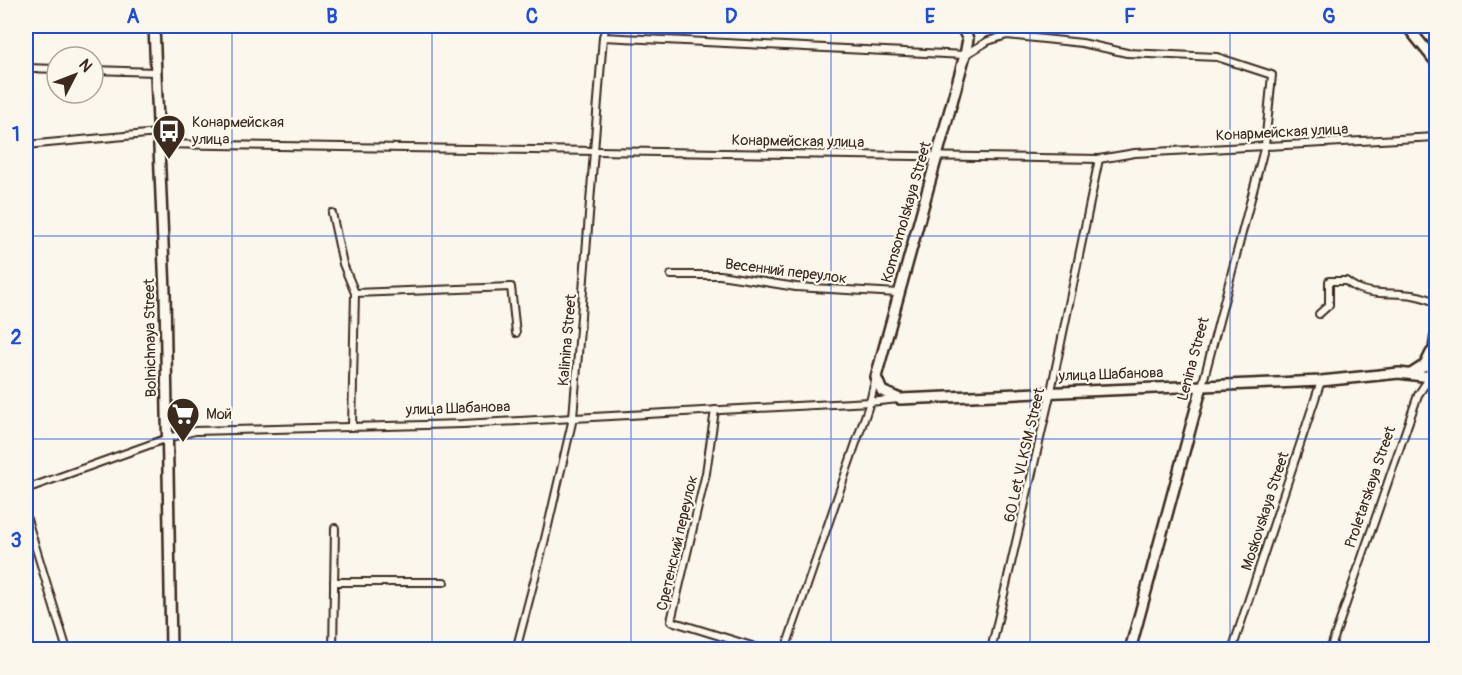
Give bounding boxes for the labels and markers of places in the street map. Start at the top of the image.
bus stop icon: Конармейская улица [151,113,187,160]
place label: Конармейская улица [191,113,284,149]
supermarket icon: Мой [165,396,201,443]
place label: Мой [206,405,232,424]

